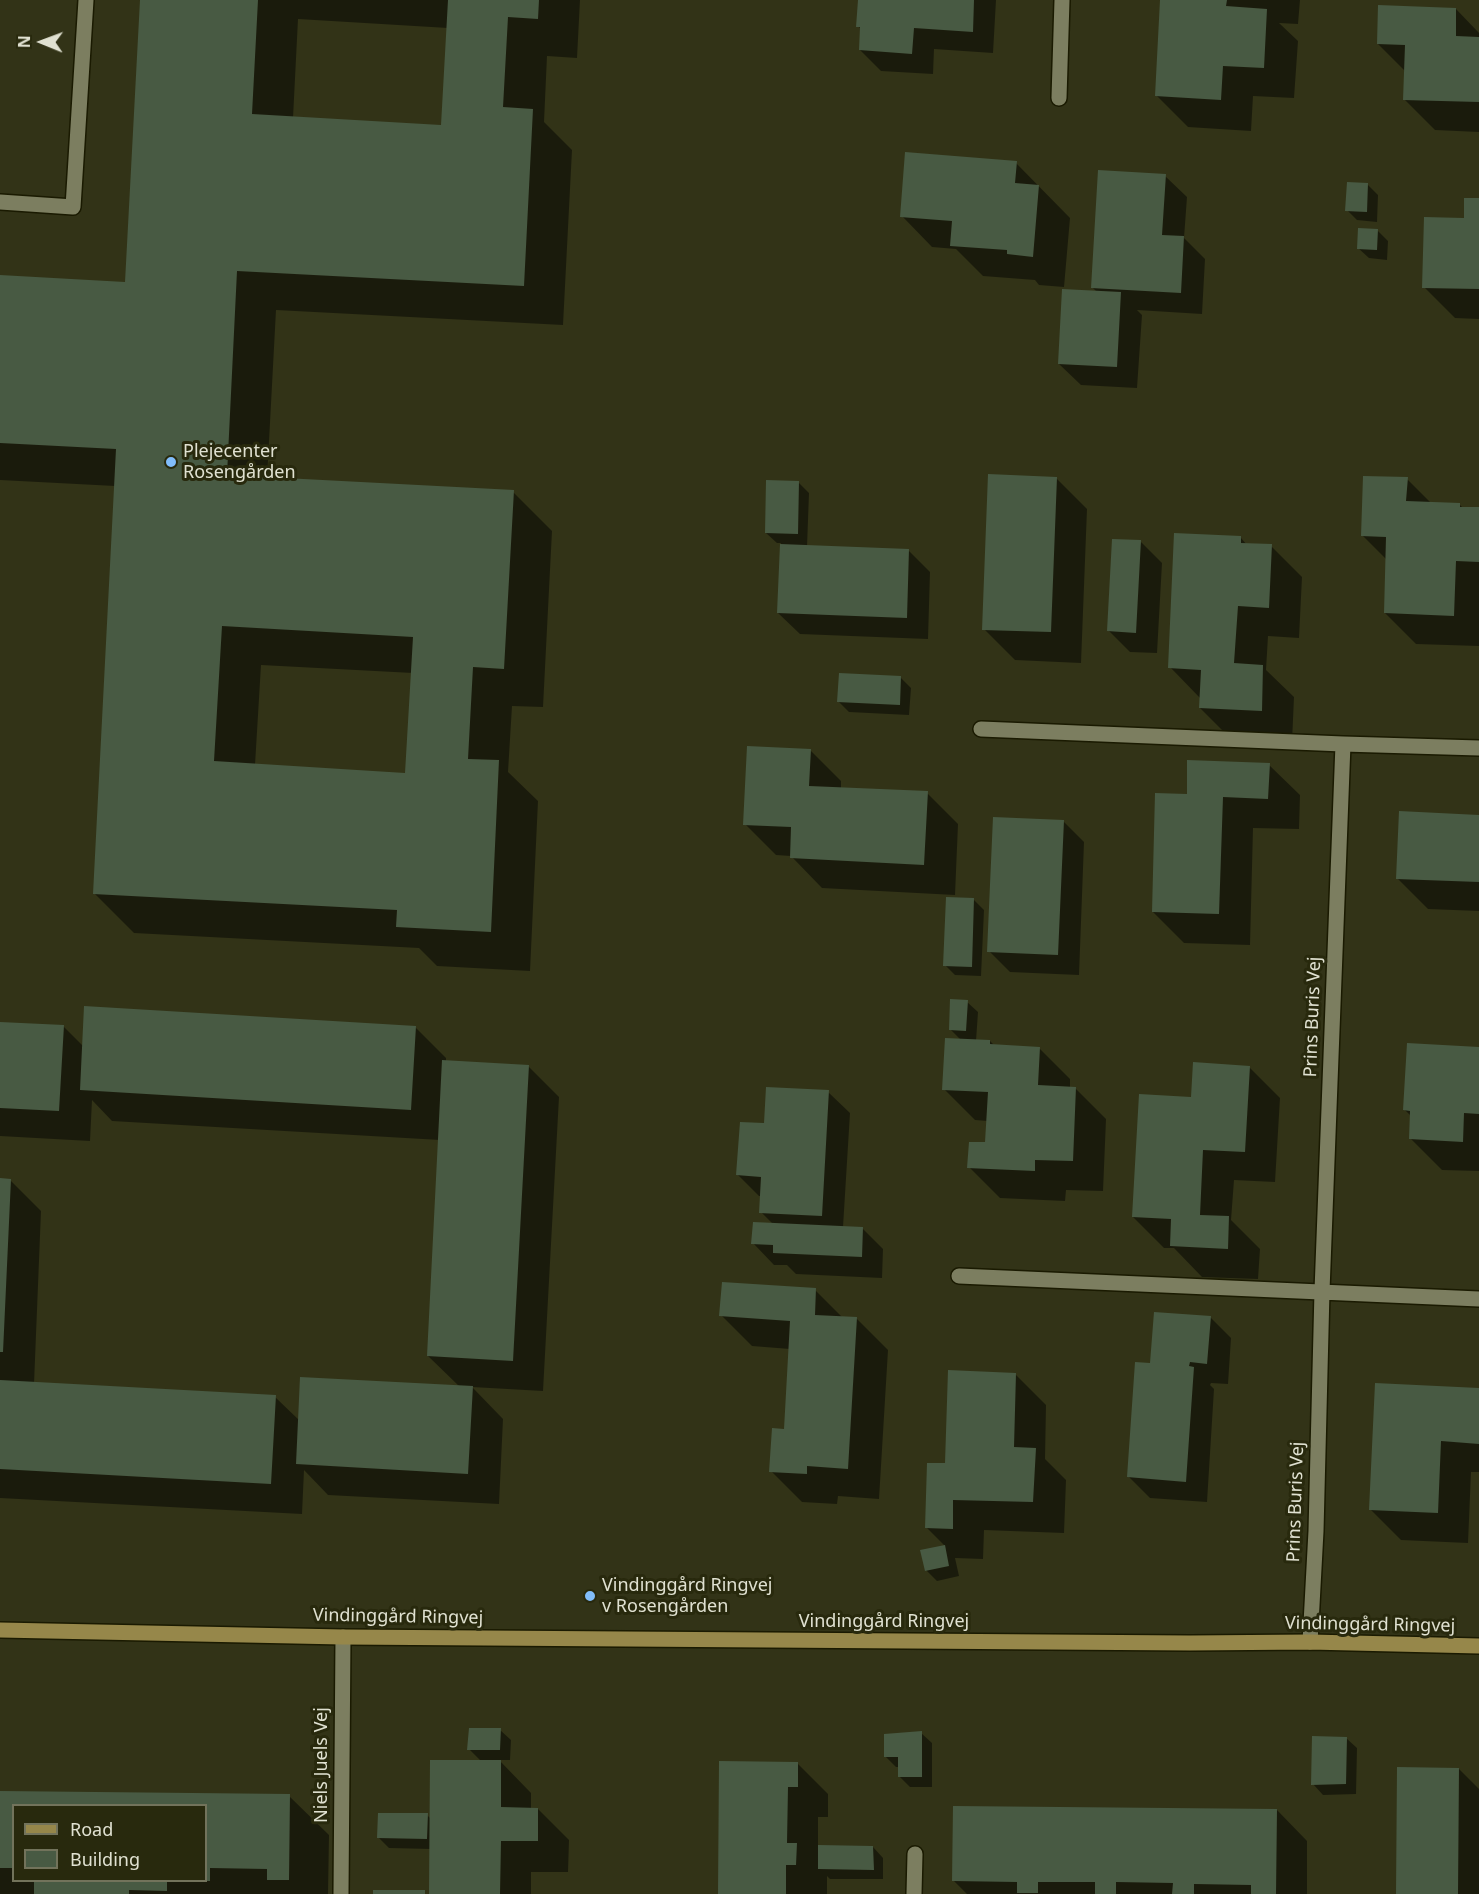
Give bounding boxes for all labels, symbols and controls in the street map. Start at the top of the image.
north arrow [12,12,72,72]
text: N [13,35,35,48]
place label: Plejecenter Rosengården [183,441,296,484]
marker: Plejecenter Rosengården [164,455,178,469]
street label: Prins Buris Vej [1300,956,1326,1078]
street label: Prins Buris Vej [1283,1441,1309,1563]
place label: Vindinggård Ringvej v Rosengården [602,1575,772,1618]
marker: Vindinggård Ringvej v Rosengården [583,1589,597,1603]
street label: Vindinggård Ringvej [313,1605,483,1629]
street label: Vindinggård Ringvej [799,1611,969,1633]
street label: Vindinggård Ringvej [1285,1613,1455,1637]
street label: Niels Juels Vej [311,1707,333,1823]
legend [12,1804,207,1882]
text: Road [70,1817,113,1841]
text: Building [70,1847,140,1871]

